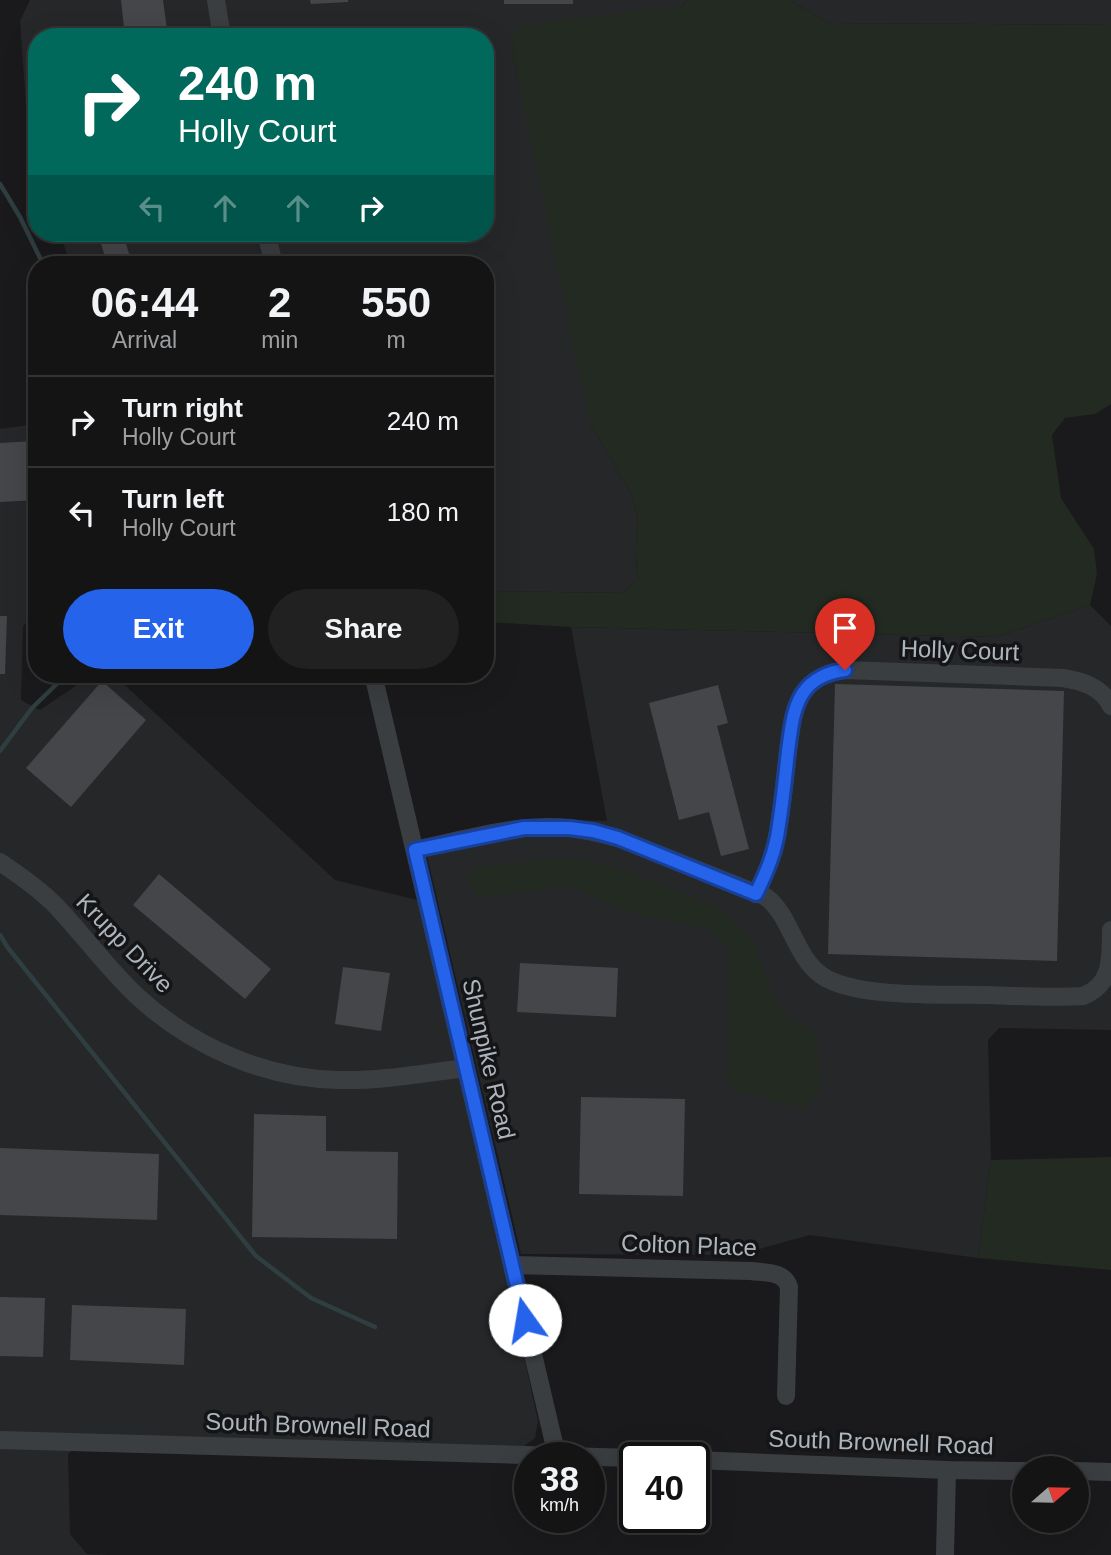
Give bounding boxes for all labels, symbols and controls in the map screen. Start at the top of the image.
icon: right [63,56,154,147]
text: 240 m [178,56,317,110]
text: Holly Court [178,113,336,149]
icon: left [133,189,171,227]
icon: ahead [206,189,244,227]
icon: ahead [279,189,317,227]
icon: right [352,189,390,227]
text: 06:44 [91,279,198,326]
text: 2 [268,279,291,326]
text: 550 [361,279,431,326]
text: Arrival [112,327,177,353]
text: min [261,327,298,353]
text: m [387,327,406,353]
text: Turn right [122,393,243,423]
icon: right [63,403,101,441]
text: 240 m [387,406,459,436]
text: Holly Court [122,424,236,450]
text: Turn left [122,484,224,514]
icon: left [63,494,101,532]
text: 180 m [387,497,459,527]
text: Holly Court [122,515,236,541]
button: Exit [63,589,254,669]
button: Share [268,589,459,669]
pin [815,598,875,670]
icon: arrive [826,609,864,647]
street label: Holly Court [900,634,1020,666]
street label: Krupp Drive [71,888,179,998]
street label: Shunpike Road [457,976,521,1142]
street label: Colton Place [621,1229,757,1261]
position arrow [488,1283,562,1357]
street label: South Brownell Road [205,1408,431,1442]
street label: South Brownell Road [768,1425,994,1459]
speed limit sign: 40 [619,1442,710,1533]
north arrow [1012,1456,1088,1533]
map controls [1012,1456,1089,1533]
text: 38 [540,1459,579,1498]
text: km/h [540,1495,579,1515]

